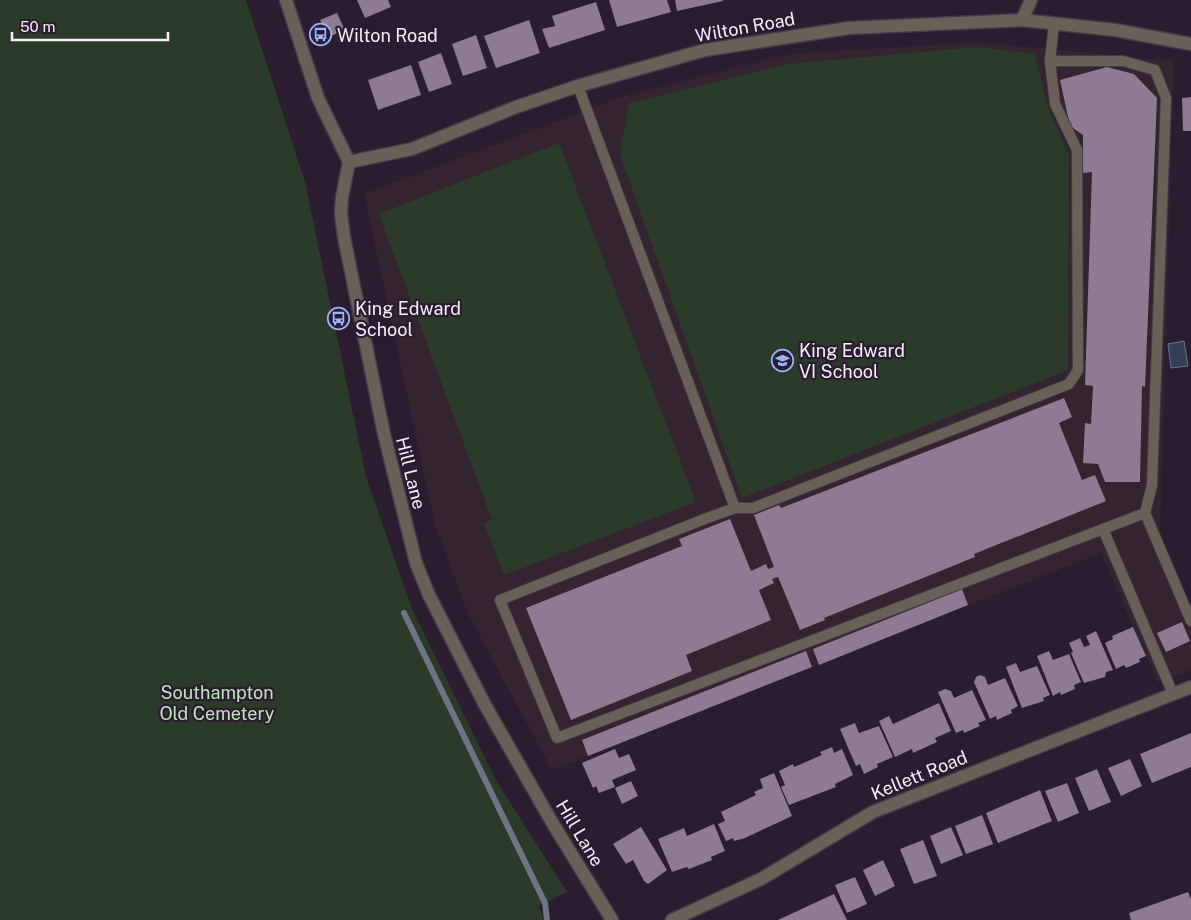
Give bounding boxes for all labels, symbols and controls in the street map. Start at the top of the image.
street label: Wilton Road [694,8,796,46]
scale bar [12,10,169,42]
text: 50 m [20,18,55,35]
bus stop icon: Wilton Road [309,23,333,47]
place label: Wilton Road [337,25,438,46]
place label: King Edward School [355,298,461,340]
bus stop icon: King Edward School [327,306,351,330]
place label: King Edward VI School [799,340,905,382]
school or university icon: King Edward VI School [771,348,795,372]
street label: Hill Lane [392,435,430,511]
park label: Southampton Old Cemetery [160,682,275,724]
street label: Kellett Road [868,746,970,804]
street label: Hill Lane [552,796,608,870]

